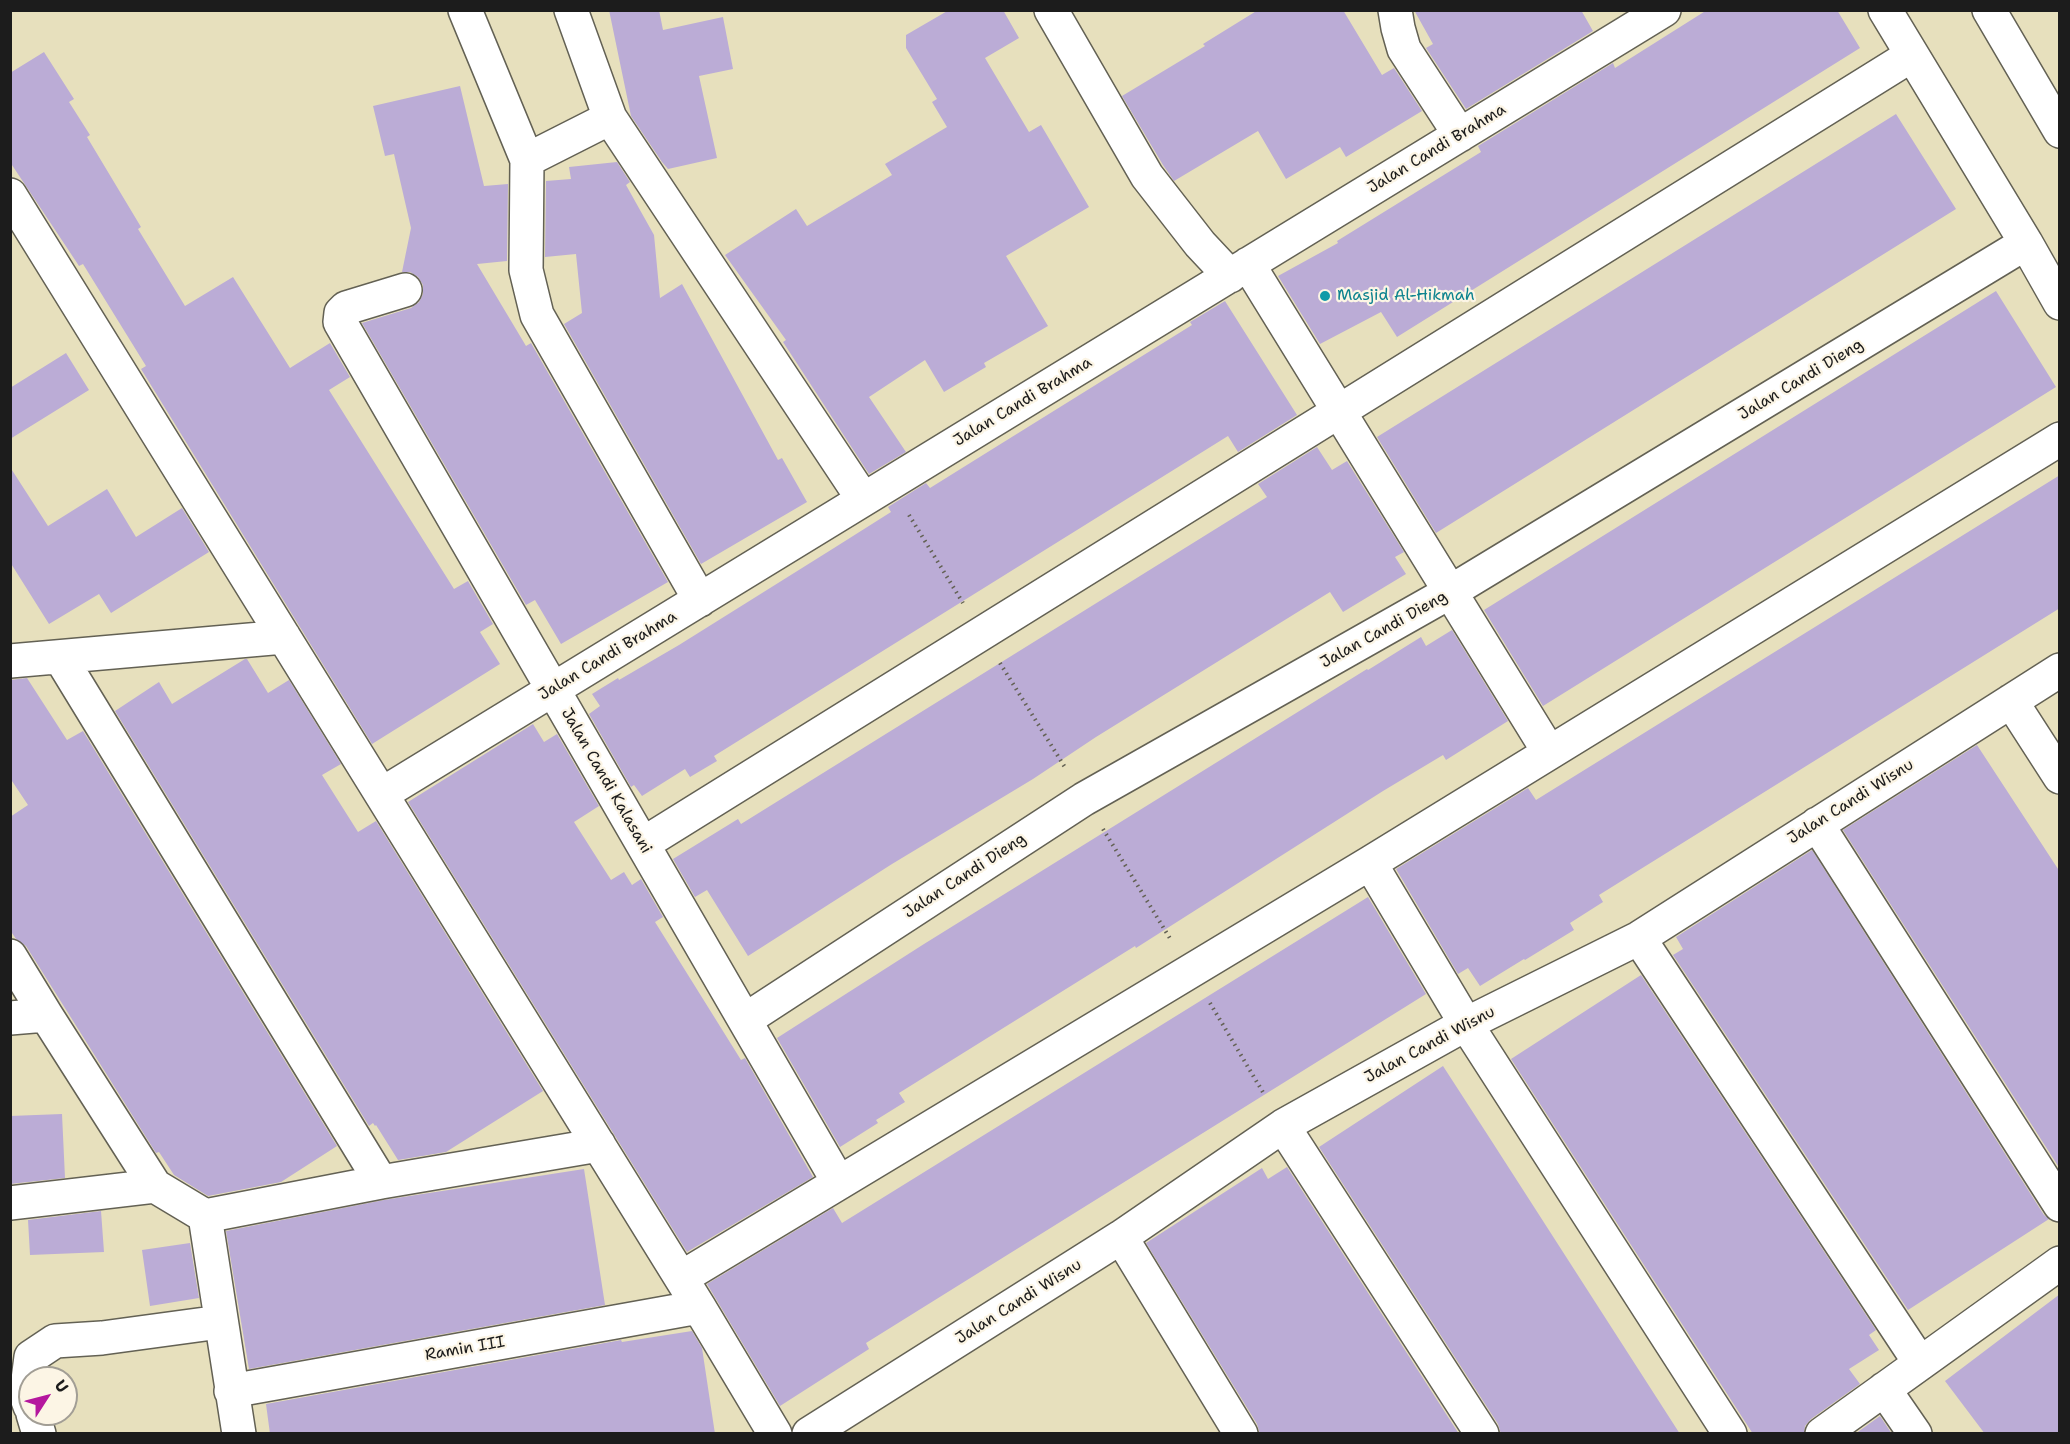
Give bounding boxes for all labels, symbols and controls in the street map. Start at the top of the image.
street label: Jalan Candi Brahma [1364,100,1510,198]
place label: Masjid Al-Hikmah [1337,286,1475,306]
marker: Masjid Al-Hikmah [1318,289,1332,303]
street label: Jalan Candi Dieng [1735,335,1867,425]
street label: Jalan Candi Brahma [950,353,1096,451]
street label: Jalan Candi Dieng [1317,587,1451,673]
street label: Jalan Candi Brahma [535,607,681,705]
street label: Jalan Candi Kalasani [556,705,656,857]
street label: Jalan Candi Wisnu [1785,756,1917,848]
street label: Jalan Candi Dieng [900,829,1030,923]
street label: Jalan Candi Wisnu [1362,1003,1498,1087]
street label: Jalan Candi Wisnu [953,1256,1085,1348]
street label: Ramin III [424,1333,506,1365]
north arrow [18,1366,78,1426]
text: U [50,1376,73,1397]

